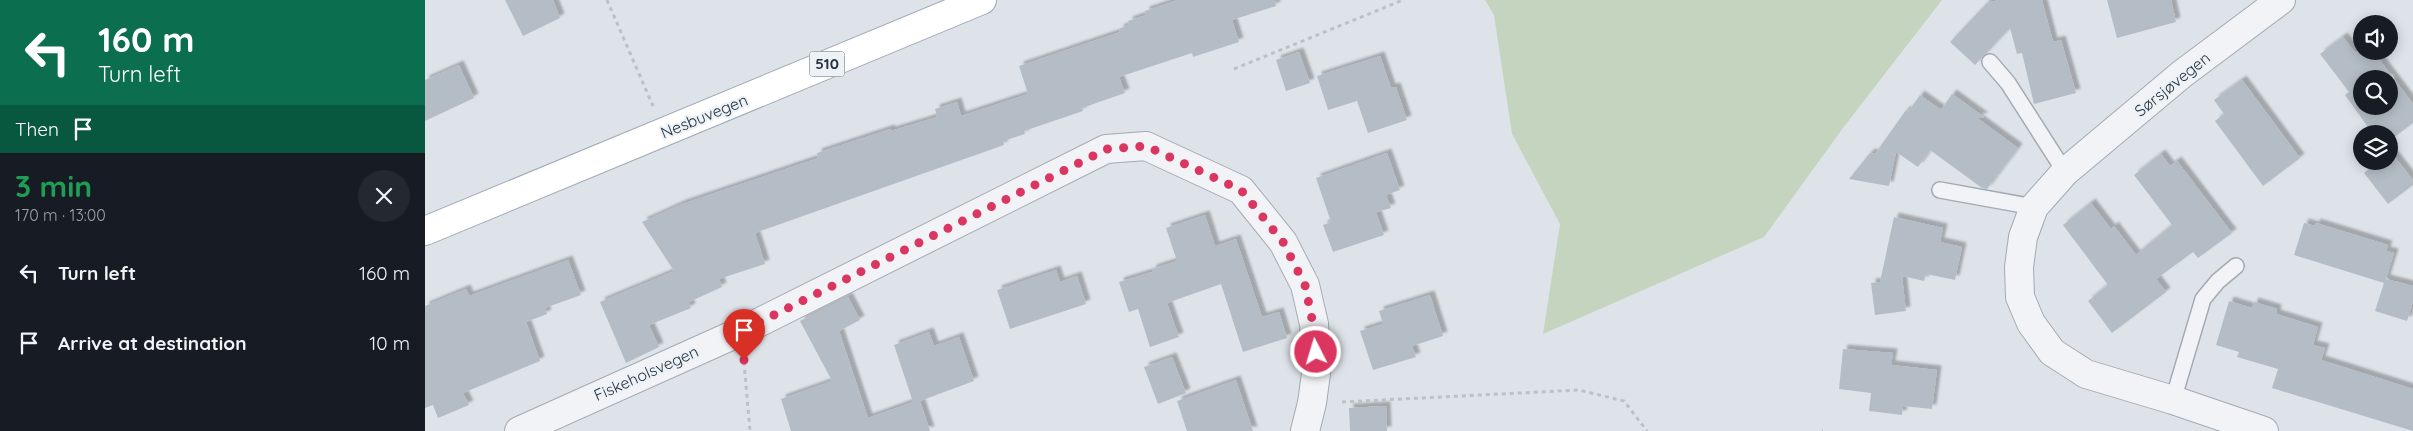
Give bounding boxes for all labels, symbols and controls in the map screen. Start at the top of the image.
map controls [2353,15,2398,170]
button: sound [2353,15,2398,60]
text: 160 m [98,17,195,61]
icon: left [15,20,80,85]
street label: Sørsjøvegen [2130,47,2214,121]
road number: 510 [809,52,845,76]
text: Turn left [98,60,181,88]
button: search [2353,70,2398,115]
street label: Nesbuvegen [657,89,751,143]
icon: arrive [69,115,97,143]
text: Then [15,117,59,141]
button: layers [2353,125,2398,170]
text: 3 min [15,167,92,205]
button: close [358,170,410,222]
text: 170 m · 13:00 [15,205,106,225]
icon: left [15,259,43,287]
text: Turn left [58,261,136,285]
text: 160 m [359,261,410,285]
pin [723,309,765,360]
icon: arrive [730,316,758,344]
position arrow [1289,325,1341,377]
icon: arrive [15,329,43,357]
text: Arrive at destination [58,331,247,355]
text: 10 m [369,331,410,355]
street label: Fiskeholsvegen [591,341,701,405]

